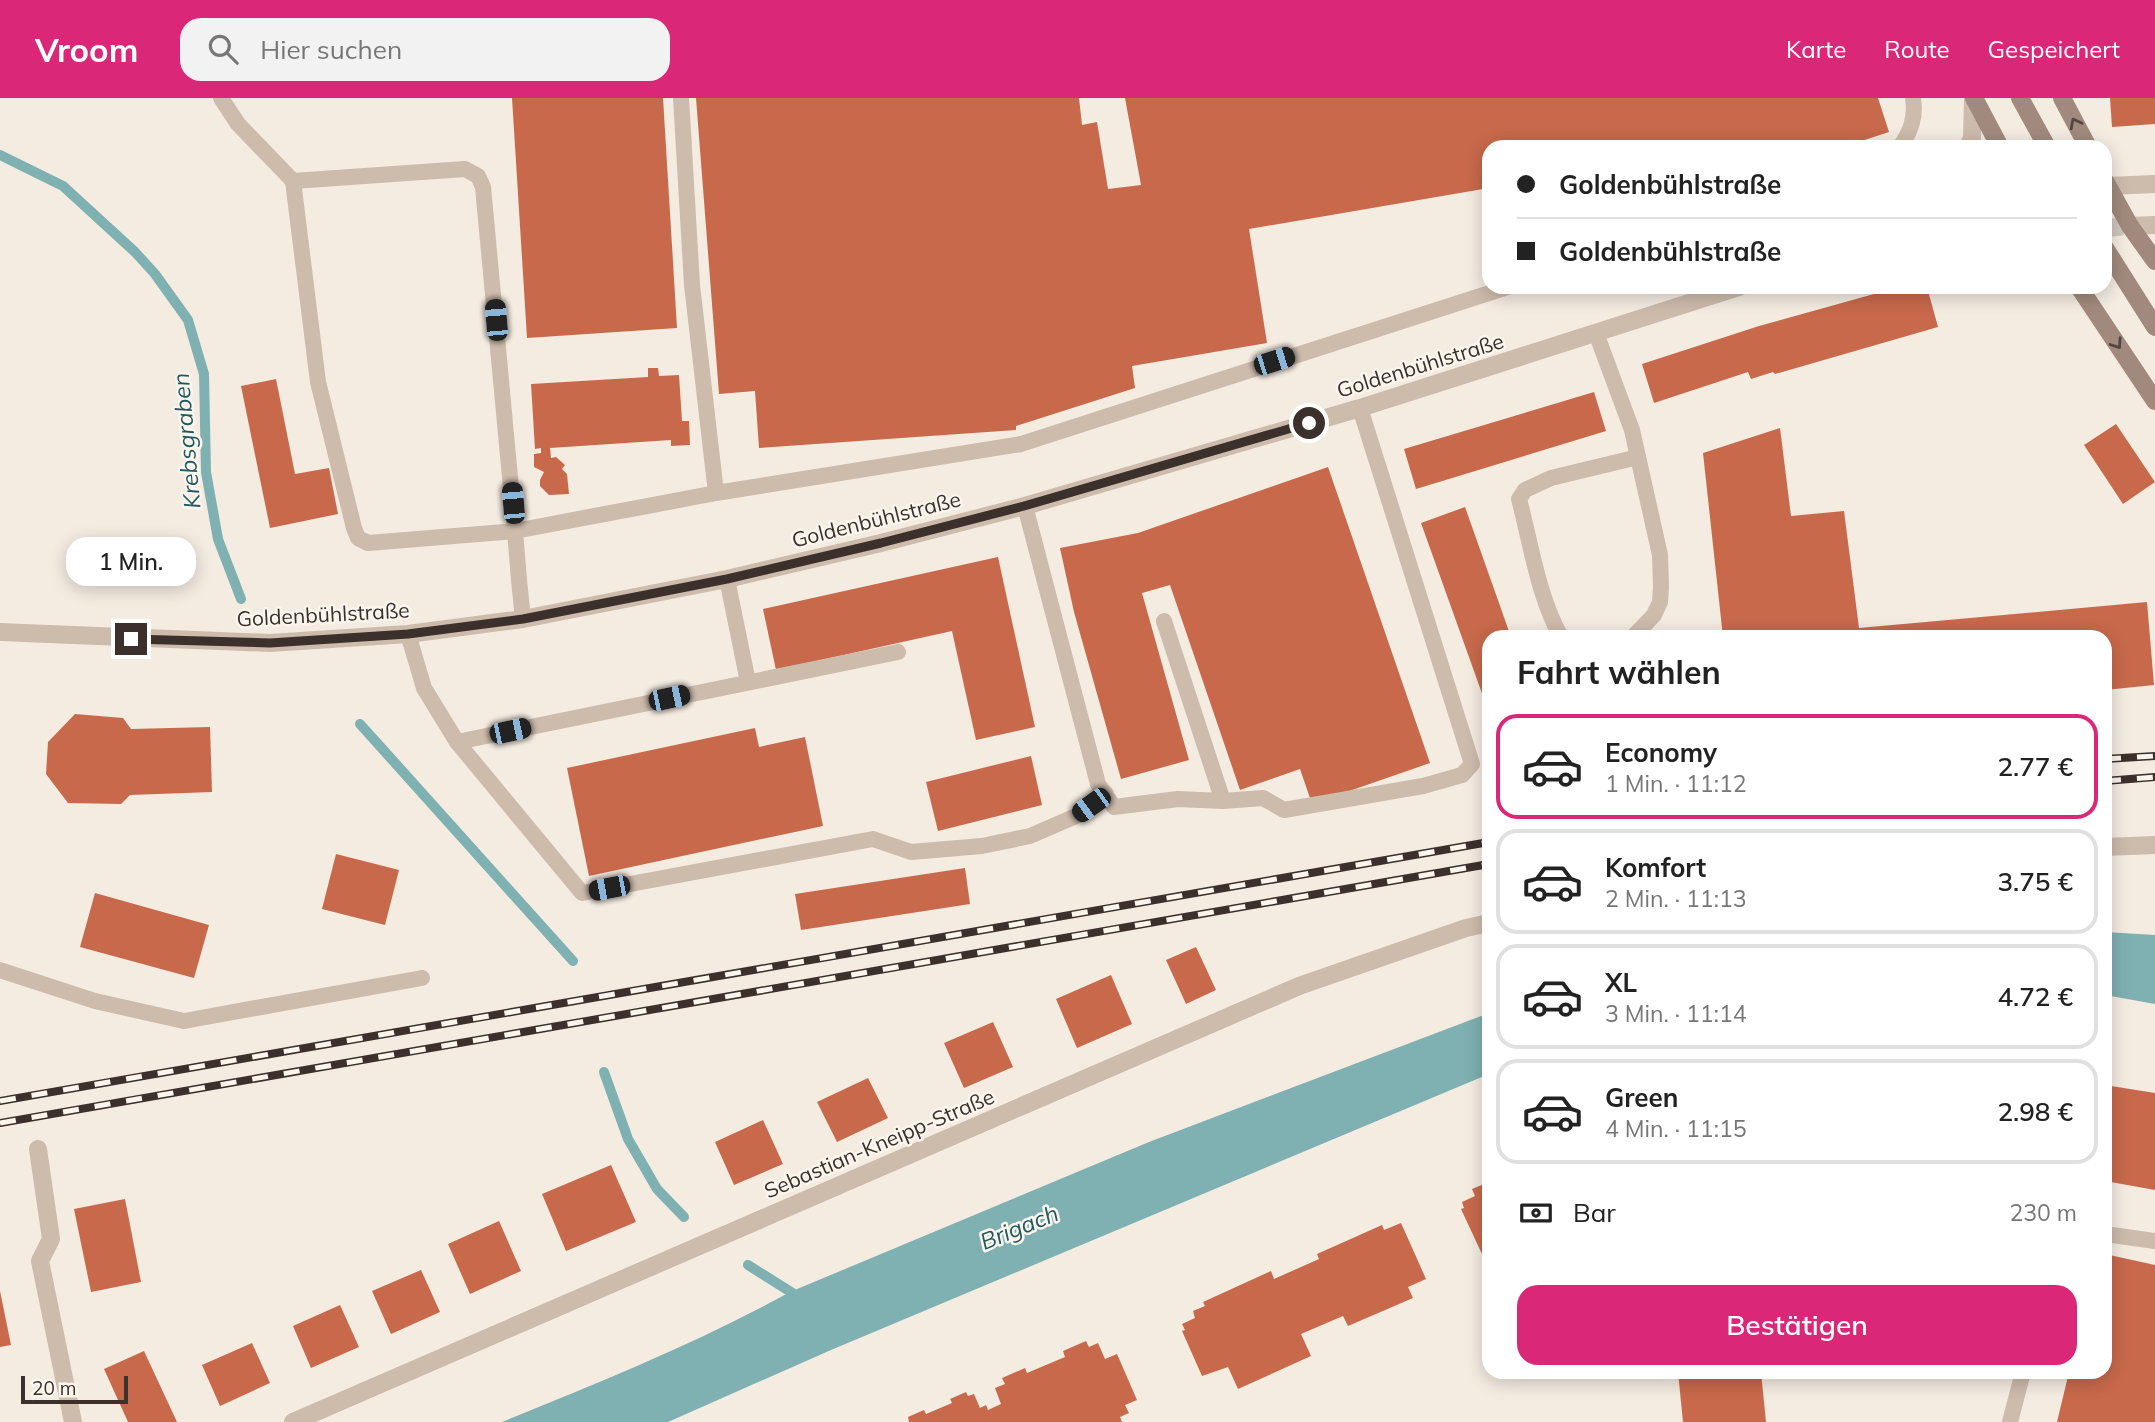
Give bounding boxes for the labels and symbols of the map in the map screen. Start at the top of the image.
one-way arrow [2070,117,2083,130]
car [484,298,509,342]
street label: Goldenbühlstraße [1333,327,1507,403]
one-way arrow [2109,336,2121,349]
car [1251,345,1298,377]
water label: Krebsgraben [166,372,206,510]
route start [1293,407,1325,439]
car [501,481,526,525]
street label: Goldenbühlstraße [789,485,963,553]
callout: 1 Min. [66,538,196,587]
street label: Goldenbühlstraße [236,596,410,632]
route end [115,623,147,655]
car [647,683,692,713]
car [488,716,533,746]
car [1068,784,1115,826]
car [587,874,632,902]
street label: Sebastian-Kneipp-Straße [760,1083,998,1203]
water label: Brigach [976,1198,1062,1256]
scale bar [21,1373,128,1405]

